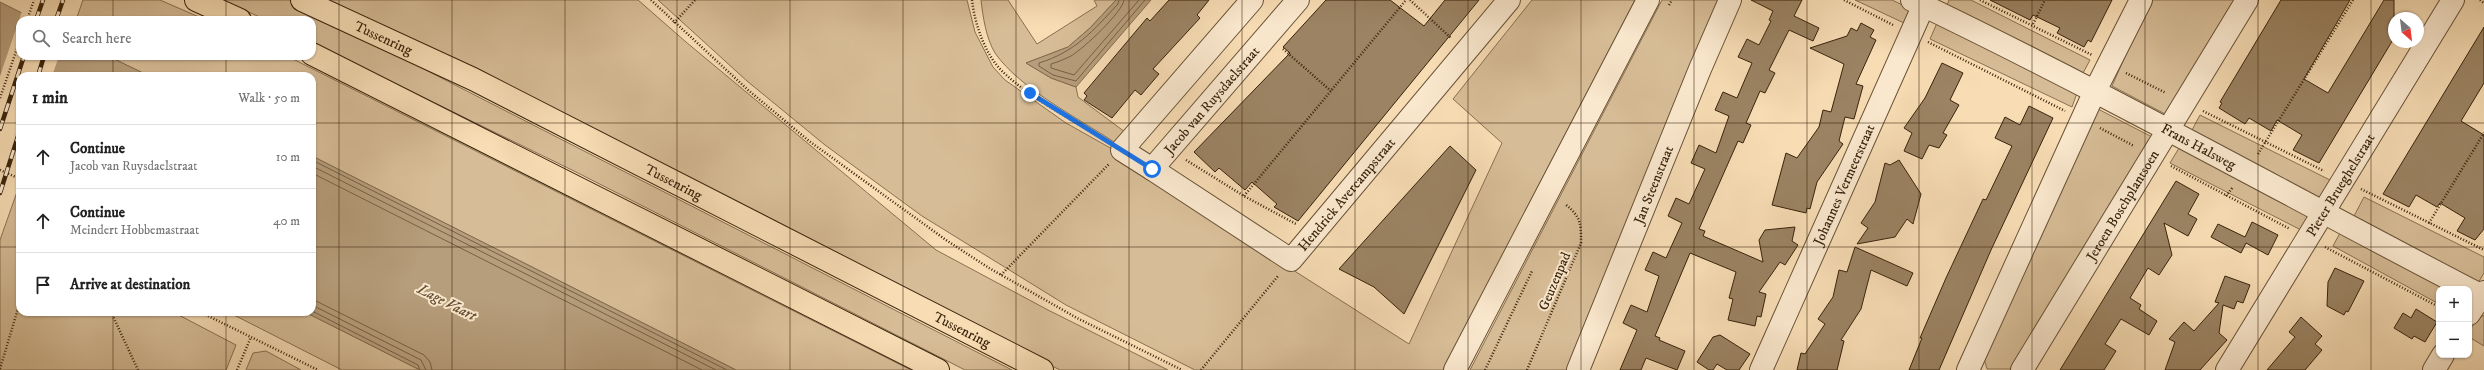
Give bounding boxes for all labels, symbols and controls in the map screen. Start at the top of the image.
north arrow [2388,12,2424,48]
search box [16,16,316,60]
street label: Tussenring [351,18,415,60]
icon: search [30,27,52,49]
text: Search here [62,29,131,48]
street label: Jacob van Ruysdaelstraat [1159,43,1264,160]
route end [1021,84,1039,102]
text: 1 min [32,87,68,109]
text: Walk · 50 m [238,90,300,106]
street label: Frans Halsweg [2158,120,2239,174]
street label: Johannes Vermeerstraat [1809,121,1880,250]
street label: Pieter Brueghelstraat [2303,130,2380,240]
street label: Hendrick Avercampstraat [1294,134,1400,255]
text: Continue [70,139,125,158]
street label: Jan Steenstraat [1629,143,1678,229]
icon: ahead [32,146,54,168]
street label: Jeroen Boschplantsoen [2082,146,2164,266]
text: 10 m [276,149,300,165]
text: Jacob van Ruysdaelstraat [70,158,197,174]
route start [1143,160,1161,178]
street label: Tussenring [642,161,705,205]
text: Continue [70,203,125,222]
icon: ahead [32,210,54,232]
text: 40 m [273,213,300,229]
text: Meindert Hobbemastraat [70,222,199,238]
street label: Geuzenpad [1535,250,1575,313]
icon: arrive [32,274,54,296]
text: Arrive at destination [70,275,190,294]
water label: Lage Vaart [413,279,481,326]
map controls [2436,286,2472,358]
button: + [2436,286,2472,322]
street label: Tussenring [930,308,994,352]
button: − [2436,322,2472,358]

